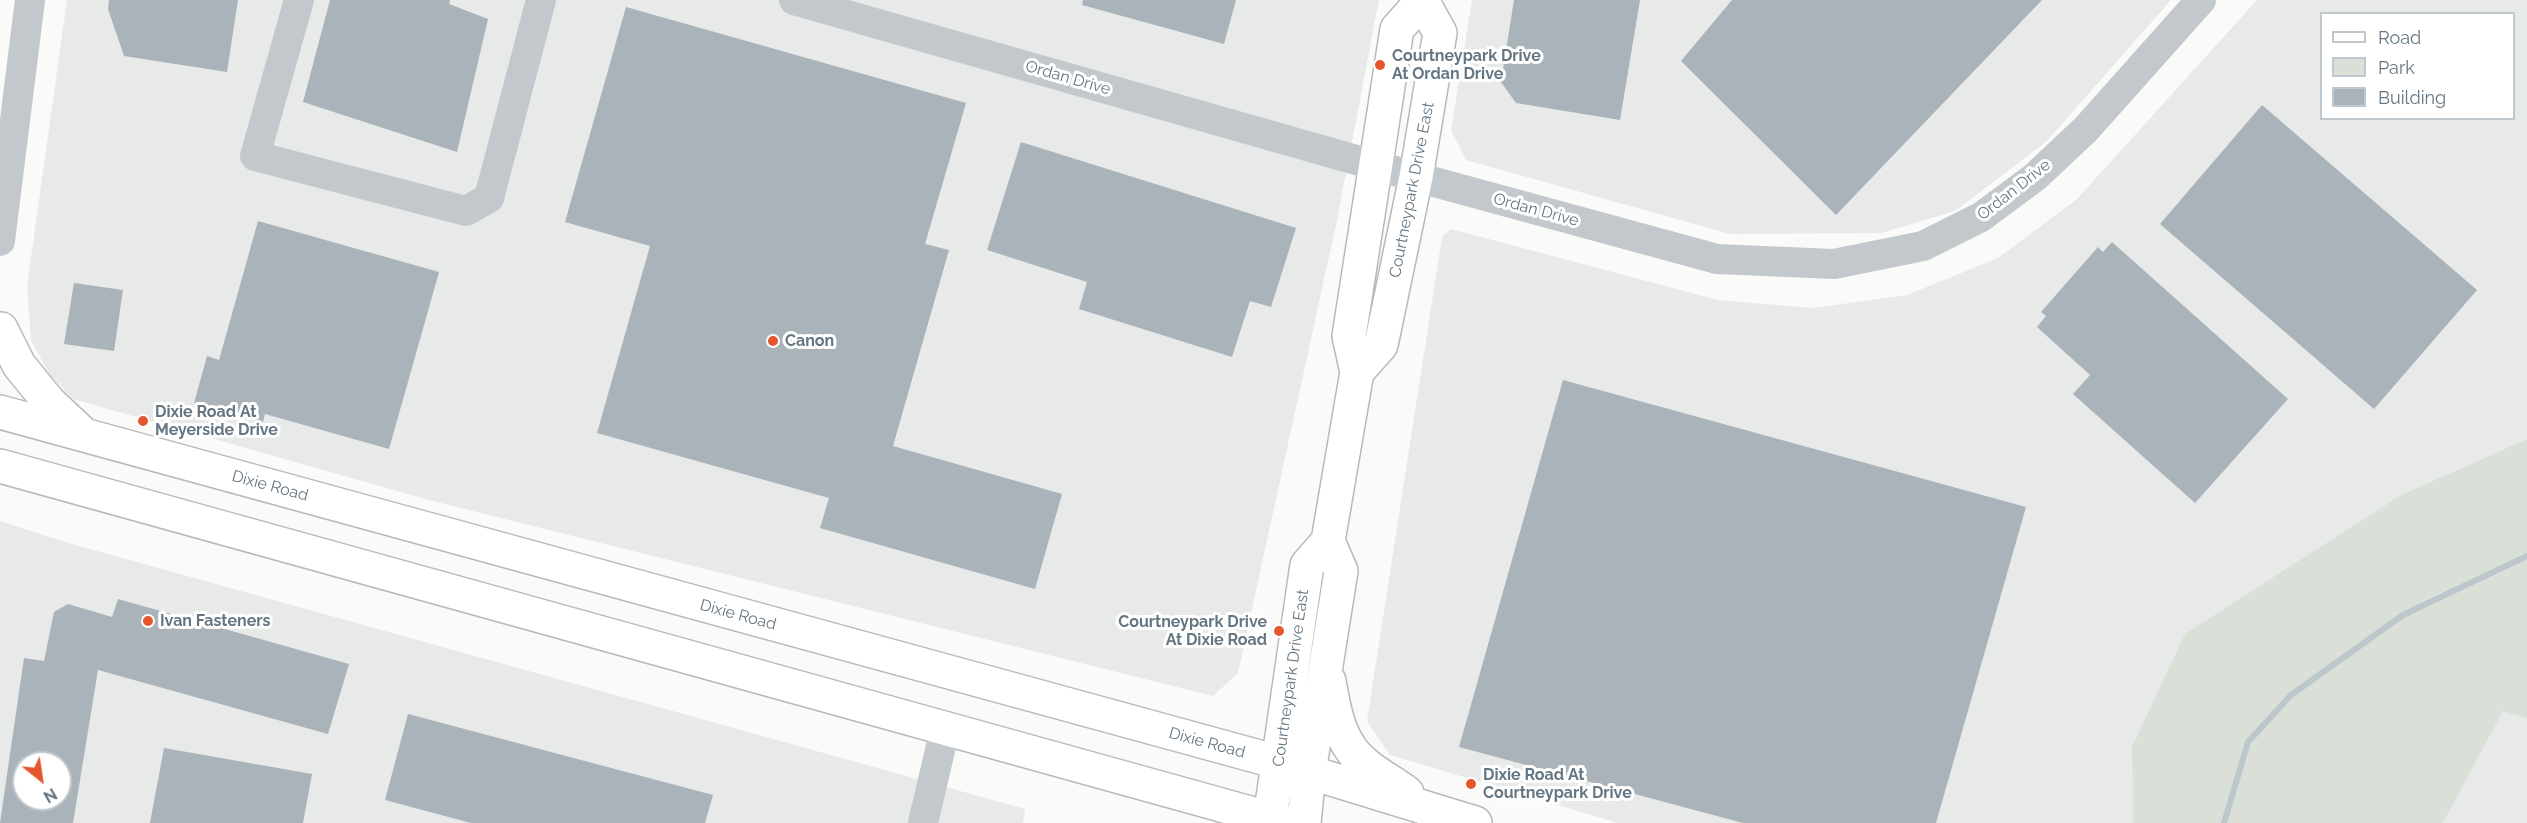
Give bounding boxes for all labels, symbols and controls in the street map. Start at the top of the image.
legend [2320,12,2515,120]
text: Road [2378,27,2421,48]
place label: Courtneypark Drive At Ordan Drive [1392,46,1541,84]
street label: Ordan Drive [1023,57,1113,99]
text: Park [2378,57,2415,78]
marker: Courtneypark Drive At Ordan Drive [1373,58,1387,72]
text: Building [2378,87,2446,108]
street label: Courtneypark Drive East [1386,100,1438,280]
street label: Ordan Drive [1974,155,2054,225]
street label: Ordan Drive [1491,189,1581,231]
place label: Canon [785,331,834,351]
marker: Canon [766,334,780,348]
place label: Dixie Road At Meyerside Drive [155,402,278,440]
marker: Dixie Road At Meyerside Drive [136,414,150,428]
street label: Dixie Road [230,467,310,505]
street label: Courtneypark Drive East [1269,588,1313,768]
street label: Dixie Road [698,596,778,634]
place label: Ivan Fasteners [160,611,270,631]
place label: Courtneypark Drive At Dixie Road [1118,612,1267,650]
marker: Ivan Fasteners [141,614,155,628]
marker: Courtneypark Drive At Dixie Road [1272,624,1286,638]
street label: Dixie Road [1167,724,1247,762]
north arrow [12,751,72,811]
place label: Dixie Road At Courtneypark Drive [1483,765,1632,803]
marker: Dixie Road At Courtneypark Drive [1464,777,1478,791]
text: N [40,784,60,807]

